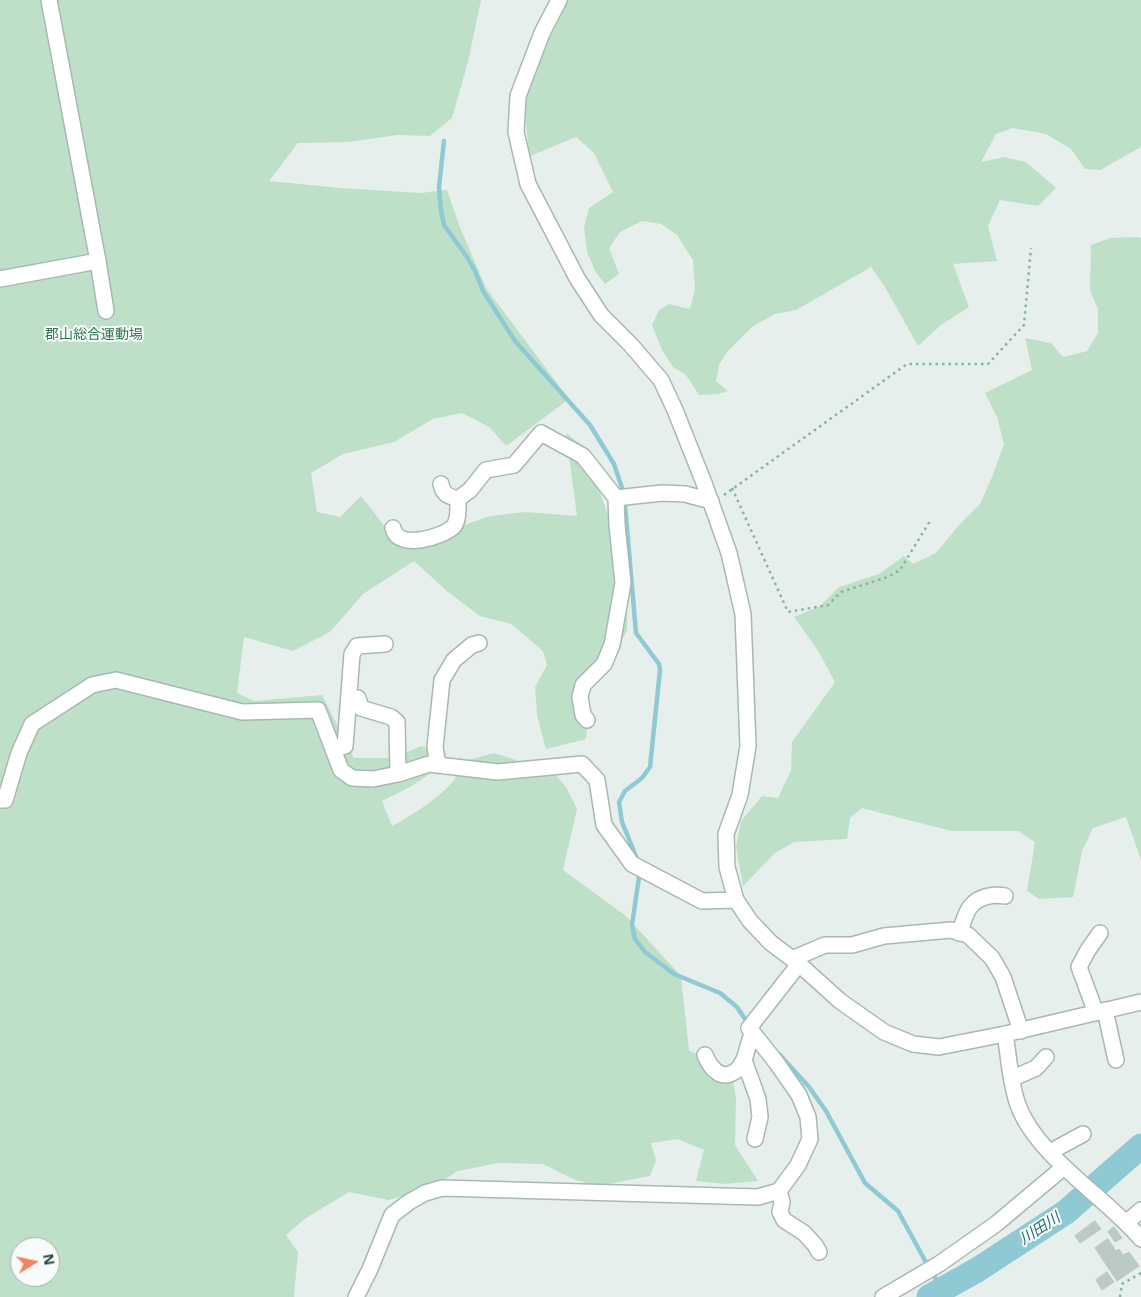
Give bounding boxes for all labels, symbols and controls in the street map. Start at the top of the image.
park label: 郡山総合運動場 [45,327,143,343]
water label: 川田川 [1016,1209,1064,1249]
north arrow [10,1237,60,1287]
text: N [39,1252,60,1267]

